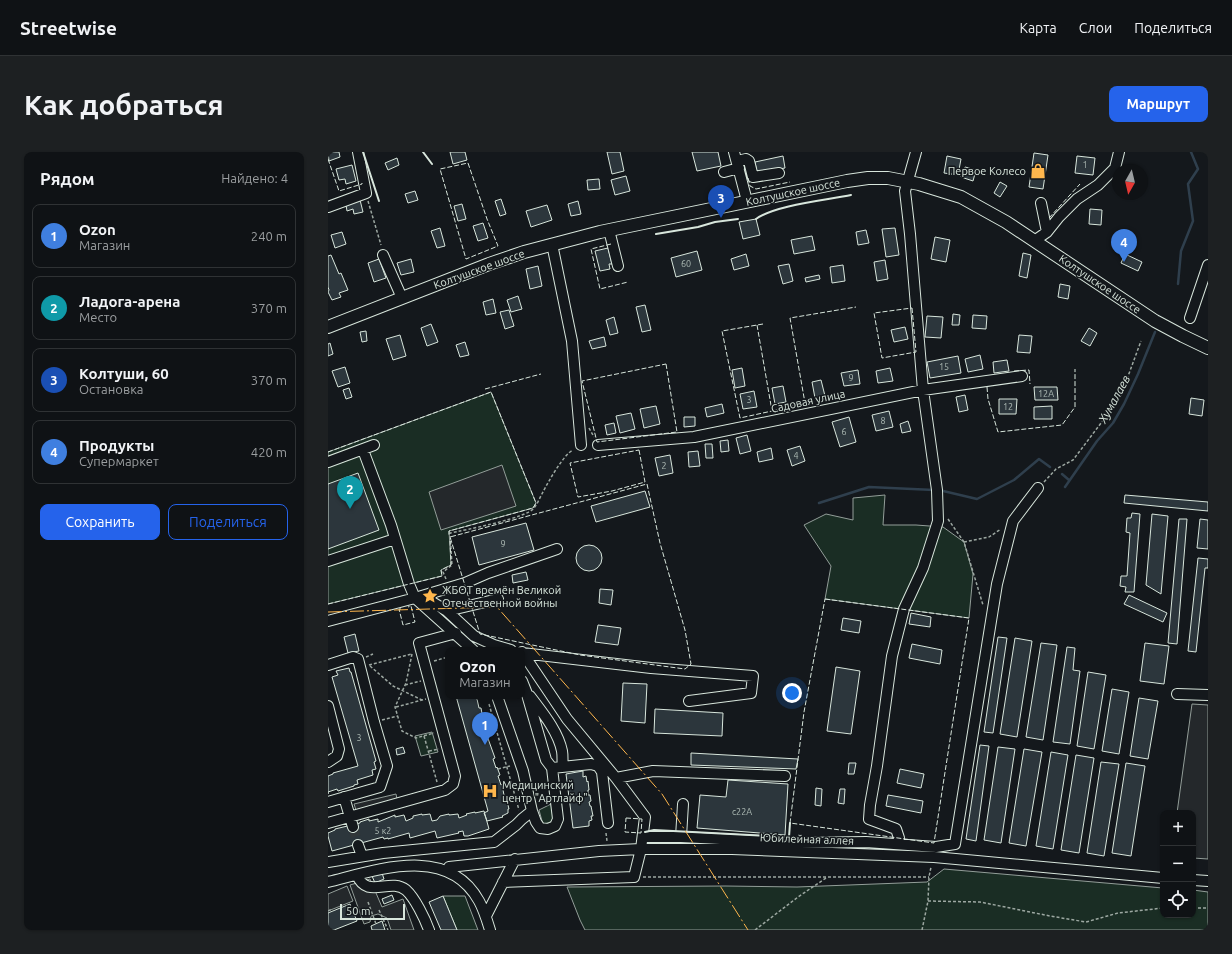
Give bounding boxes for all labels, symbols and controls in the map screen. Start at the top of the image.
text: Streetwise [20,17,117,39]
text: Карта [1019,20,1057,36]
text: Слои [1079,20,1112,36]
text: Поделиться [1134,20,1212,36]
button: Маршрут [1109,86,1208,122]
text: Как добраться [24,89,223,120]
house number: 1 [1082,160,1088,170]
shop icon: Первое Колесо [1029,162,1047,180]
north arrow [1112,164,1148,200]
place label: Первое Колесо [948,165,1026,177]
text: Рядом [40,169,95,188]
text: Найдено: 4 [221,171,288,185]
street label: Колтушское шоссе [745,176,841,208]
pin: 3 [708,185,734,218]
text: Ozon [79,221,116,238]
text: 1 [50,229,58,243]
text: 240 m [251,229,287,243]
pin: 4 [1111,229,1137,262]
text: Магазин [79,238,130,252]
street label: Колтушское шоссе [432,247,526,291]
street label: Колтушское шоссе [1057,252,1143,316]
house number: 60 [681,259,691,269]
text: Ладога-арена [79,293,180,310]
text: 2 [50,301,58,315]
text: 370 m [251,301,287,315]
text: Место [79,310,117,324]
house number: 15 [939,362,949,372]
text: Колтуши, 60 [79,365,169,382]
text: 3 [50,373,58,387]
text: 370 m [251,373,287,387]
house number: 9 [848,373,854,383]
water label: Хумалаев [1095,373,1132,426]
text: Остановка [79,382,144,396]
street label: Садовая улица [770,387,846,415]
house number: 12А [1038,389,1054,399]
house number: 3 [746,395,752,405]
house number: 12 [1003,402,1013,412]
house number: 8 [880,416,886,426]
house number: 6 [841,427,847,437]
text: Продукты [79,437,154,454]
text: 4 [50,445,58,459]
text: 420 m [251,445,287,459]
house number: 4 [793,451,799,461]
text: Супермаркет [79,454,159,468]
house number: 2 [661,461,667,471]
pin: 2 [337,476,363,509]
button: Сохранить [40,504,160,540]
button: Поделиться [168,504,288,540]
house number: 9 [500,539,506,549]
place label: ЖБОТ времён Великой Отечественной войны [442,584,561,609]
place icon: ЖБОТ времён Великой Отечественной войны [421,587,439,605]
popup [445,647,525,699]
text: Ozon [459,658,496,675]
text: Магазин [459,675,511,689]
your location [782,683,802,703]
pin: 1 [472,712,498,745]
house number: 3 [356,733,362,743]
place label: Медицинский центр "Артлайф" [502,779,588,804]
hospital icon: Медицинский центр "Артлайф" [481,782,499,800]
house number: с22А [732,807,752,817]
map controls [1160,810,1196,918]
button: + [1160,810,1196,846]
house number: 5 к2 [375,826,391,836]
street label: Юбилейная аллея [760,831,854,847]
button: − [1160,846,1196,882]
button: locate [1160,882,1196,918]
scale bar [340,902,405,921]
text: 50 m [346,905,370,917]

